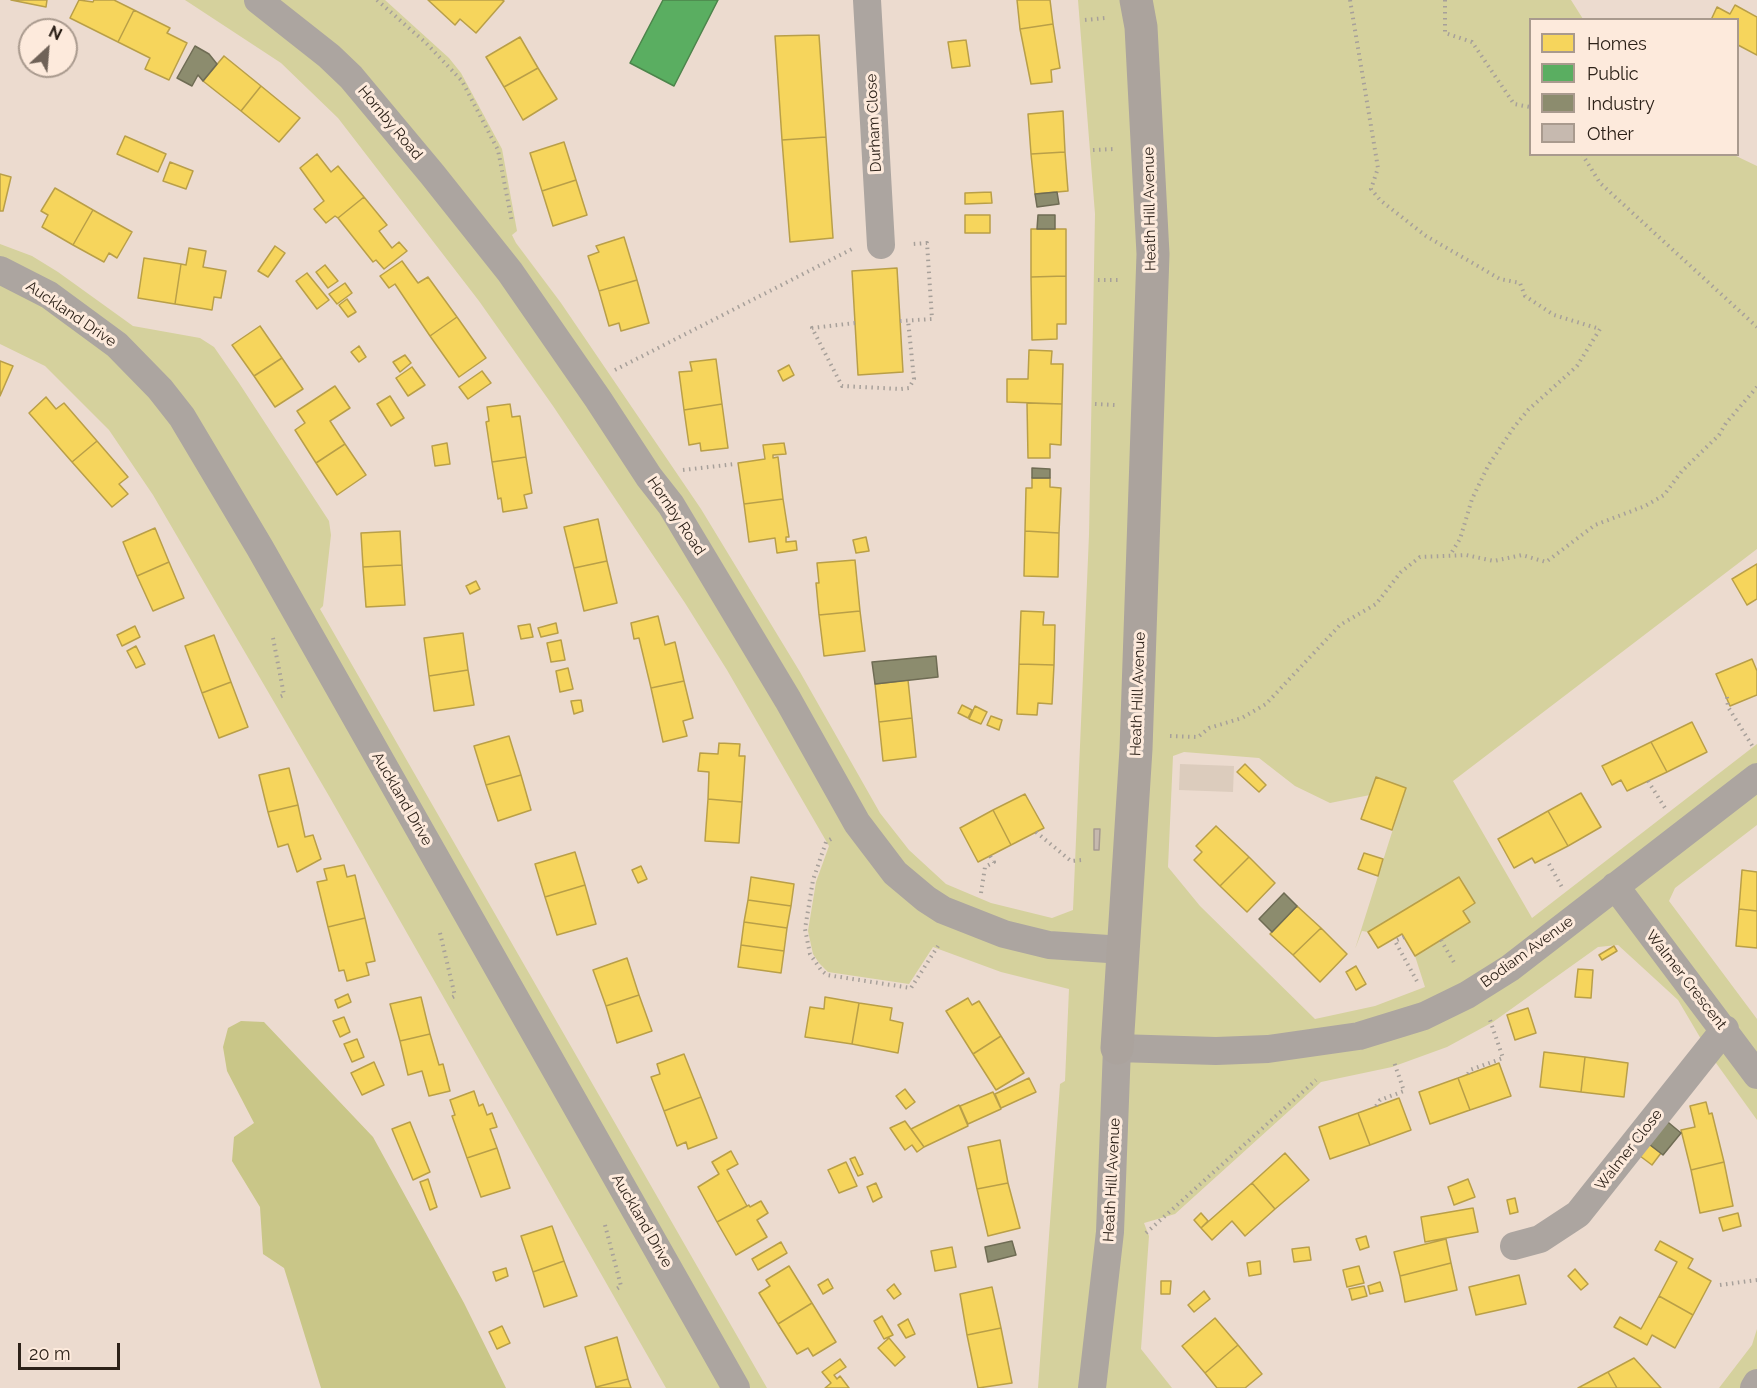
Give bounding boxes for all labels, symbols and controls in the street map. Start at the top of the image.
north arrow [18,18,78,78]
legend [1529,18,1739,156]
text: N [46,22,65,44]
text: Homes [1587,33,1647,54]
text: Public [1587,63,1639,84]
street label: Durham Close [862,73,886,173]
street label: Hornby Road [354,82,426,164]
text: Industry [1587,93,1655,114]
text: Other [1587,123,1634,144]
street label: Heath Hill Avenue [1140,147,1160,271]
street label: Auckland Drive [22,277,120,351]
street label: Hornby Road [643,473,709,559]
street label: Heath Hill Avenue [1127,632,1149,756]
street label: Auckland Drive [368,749,436,849]
street label: Bodiam Avenue [1477,912,1577,992]
street label: Walmer Crescent [1642,927,1730,1033]
street label: Walmer Close [1592,1106,1666,1194]
street label: Heath Hill Avenue [1100,1117,1124,1243]
street label: Auckland Drive [608,1171,676,1271]
scale bar [21,1331,123,1369]
text: 20 m [29,1343,71,1364]

